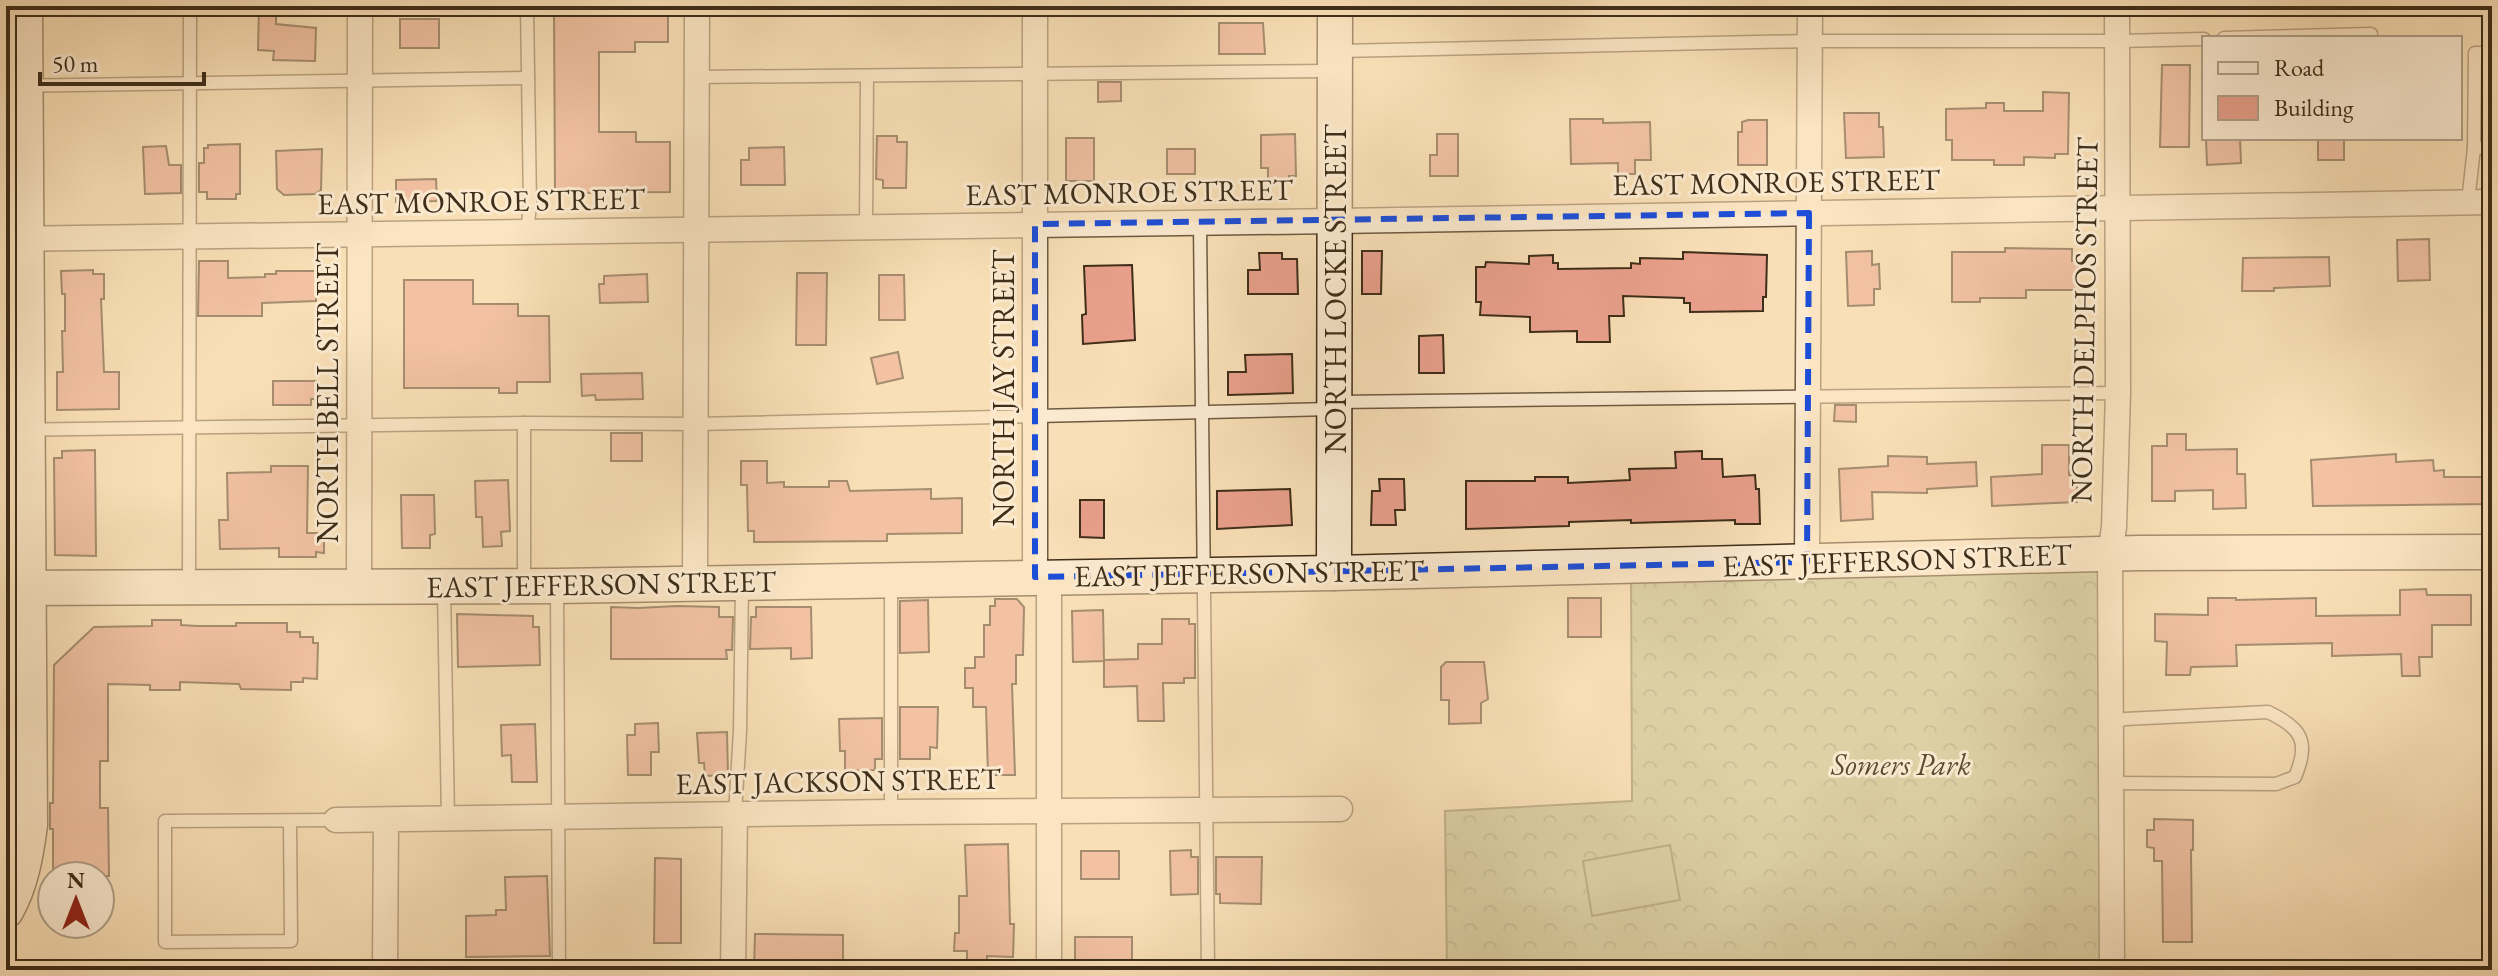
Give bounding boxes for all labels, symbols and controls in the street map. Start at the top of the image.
scale bar [40,36,204,86]
legend [2202,36,2462,140]
text: 50 m [52,48,99,79]
text: Road [2274,52,2325,83]
text: Building [2274,92,2354,123]
street label: NORTH LOCKE STREET [1316,123,1355,454]
street label: NORTH DELPHOS STREET [2061,136,2107,503]
street label: EAST MONROE STREET [1612,160,1941,204]
street label: EAST MONROE STREET [965,170,1294,214]
street label: EAST MONROE STREET [317,179,646,223]
street label: NORTH BELL STREET [308,242,347,543]
street label: NORTH JAY STREET [984,249,1023,526]
street label: EAST JEFFERSON STREET [1721,534,2073,586]
street label: EAST JEFFERSON STREET [1074,550,1425,596]
street label: EAST JEFFERSON STREET [426,561,777,607]
park label: Somers Park [1830,745,1971,784]
street label: EAST JACKSON STREET [675,759,1002,803]
north arrow [36,860,116,940]
text: N [67,866,85,895]

